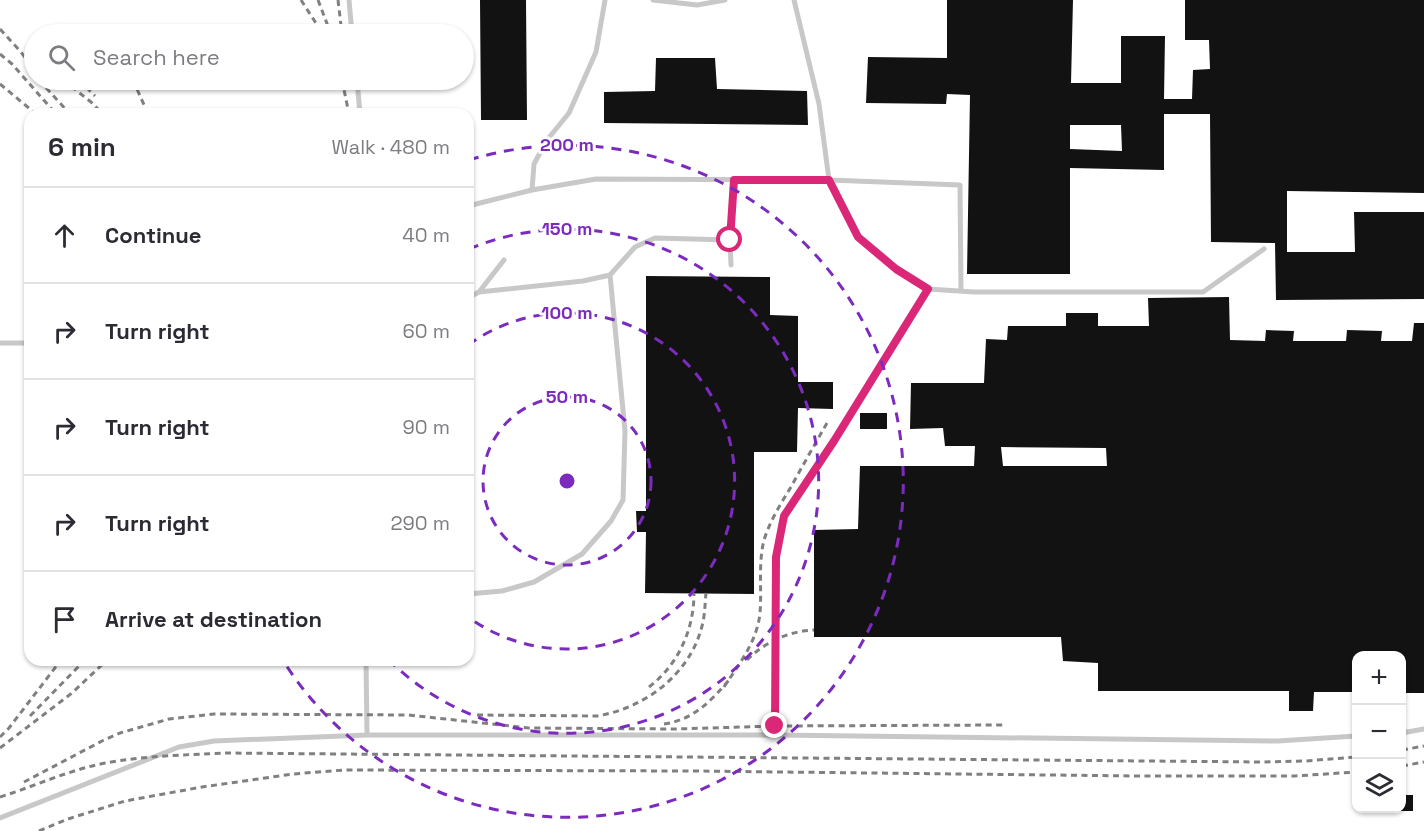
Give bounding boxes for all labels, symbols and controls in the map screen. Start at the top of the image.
search box [24,24,474,90]
icon: search [45,41,78,74]
text: Search here [93,43,220,71]
text: 6 min [48,130,116,164]
text: 200 m [540,133,594,156]
text: Walk · 480 m [331,134,450,160]
text: 150 m [542,217,592,240]
icon: ahead [48,219,81,252]
text: Continue [105,221,201,249]
text: 40 m [402,222,450,248]
route start [716,226,742,252]
text: 100 m [541,301,593,324]
icon: right [48,315,81,348]
text: Turn right [105,317,210,345]
text: 60 m [403,318,450,344]
text: 50 m [546,385,588,408]
icon: right [48,411,81,444]
text: Turn right [105,413,210,441]
text: 90 m [403,414,450,440]
centre of rings [557,471,577,491]
icon: right [48,507,81,540]
text: Turn right [105,509,210,537]
text: 290 m [391,510,450,536]
icon: arrive [48,603,81,636]
text: Arrive at destination [105,605,322,633]
map controls [1352,651,1406,813]
button: + [1352,651,1406,705]
button: − [1352,705,1406,759]
route end [761,712,787,738]
button: layers [1352,759,1406,813]

